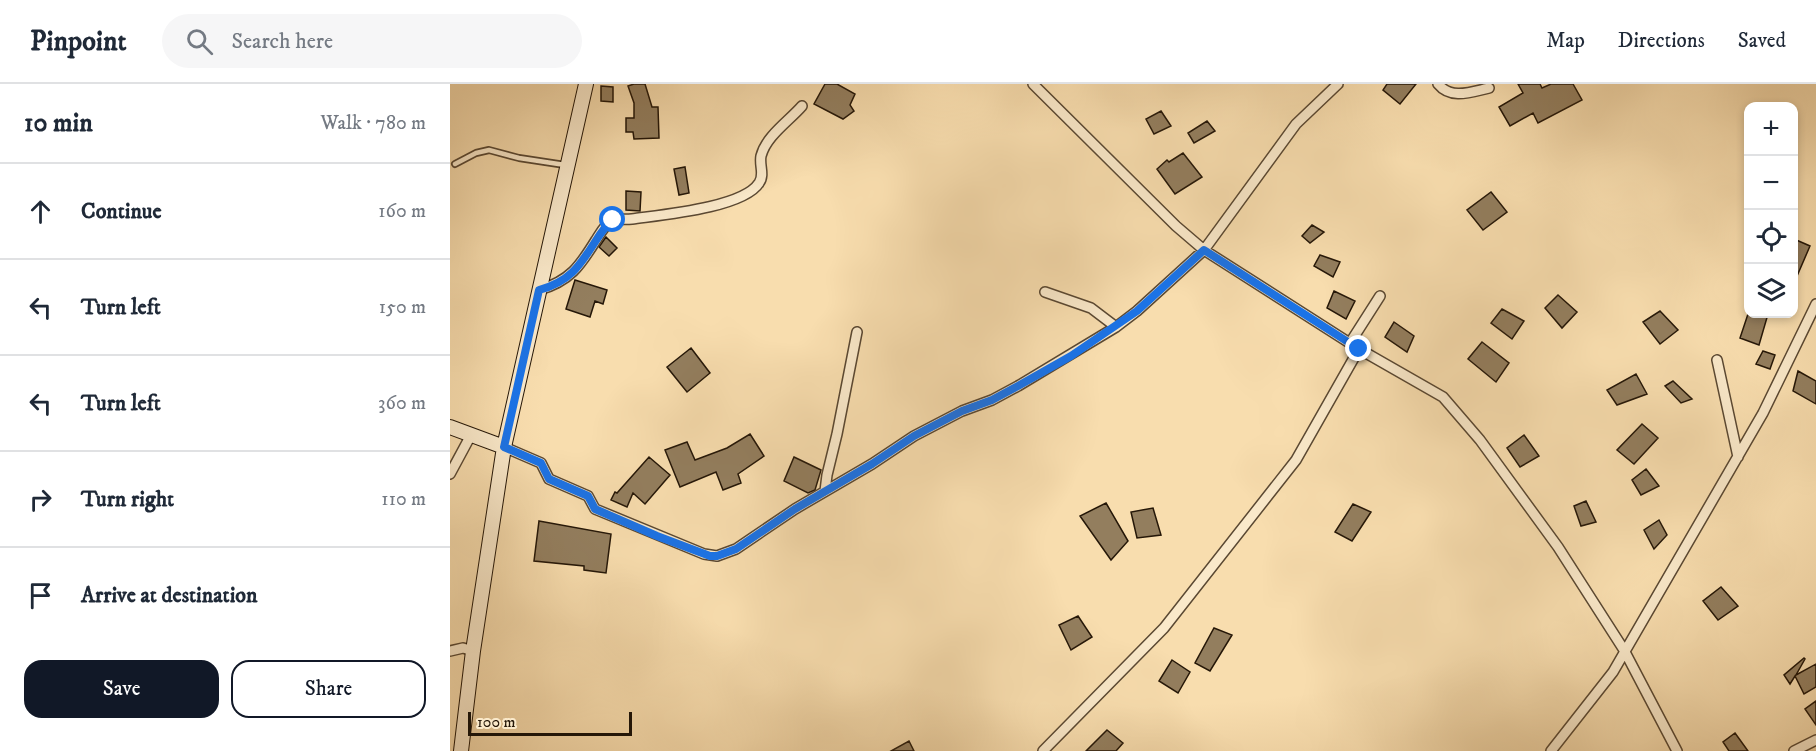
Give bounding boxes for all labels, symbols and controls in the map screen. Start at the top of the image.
search box [162,14,582,68]
text: Pinpoint [30,24,126,59]
icon: search [183,25,216,58]
text: Search here [231,28,333,55]
text: Map [1546,28,1585,54]
text: Directions [1618,28,1705,54]
text: Saved [1738,28,1786,54]
map controls [1744,102,1798,318]
button: + [1744,102,1798,156]
text: 10 min [24,107,93,140]
text: Walk · 780 m [320,111,426,136]
button: − [1744,156,1798,210]
icon: ahead [24,195,57,228]
text: Continue [81,198,162,225]
text: 160 m [378,199,426,224]
route start [599,206,625,232]
button: locate [1744,210,1798,264]
button: layers [1744,264,1798,318]
icon: left [24,291,57,324]
text: Turn left [81,294,161,321]
text: 150 m [379,295,426,320]
route end [1345,335,1371,361]
icon: left [24,387,57,420]
text: Turn left [81,390,161,417]
text: 360 m [378,391,426,416]
icon: right [24,483,57,516]
text: Turn right [81,486,174,513]
text: 110 m [381,487,426,512]
icon: arrive [24,579,57,612]
text: Arrive at destination [81,582,258,609]
button: Save [24,660,219,718]
button: Share [231,660,426,718]
scale bar [468,709,632,736]
text: 100 m [477,712,516,732]

